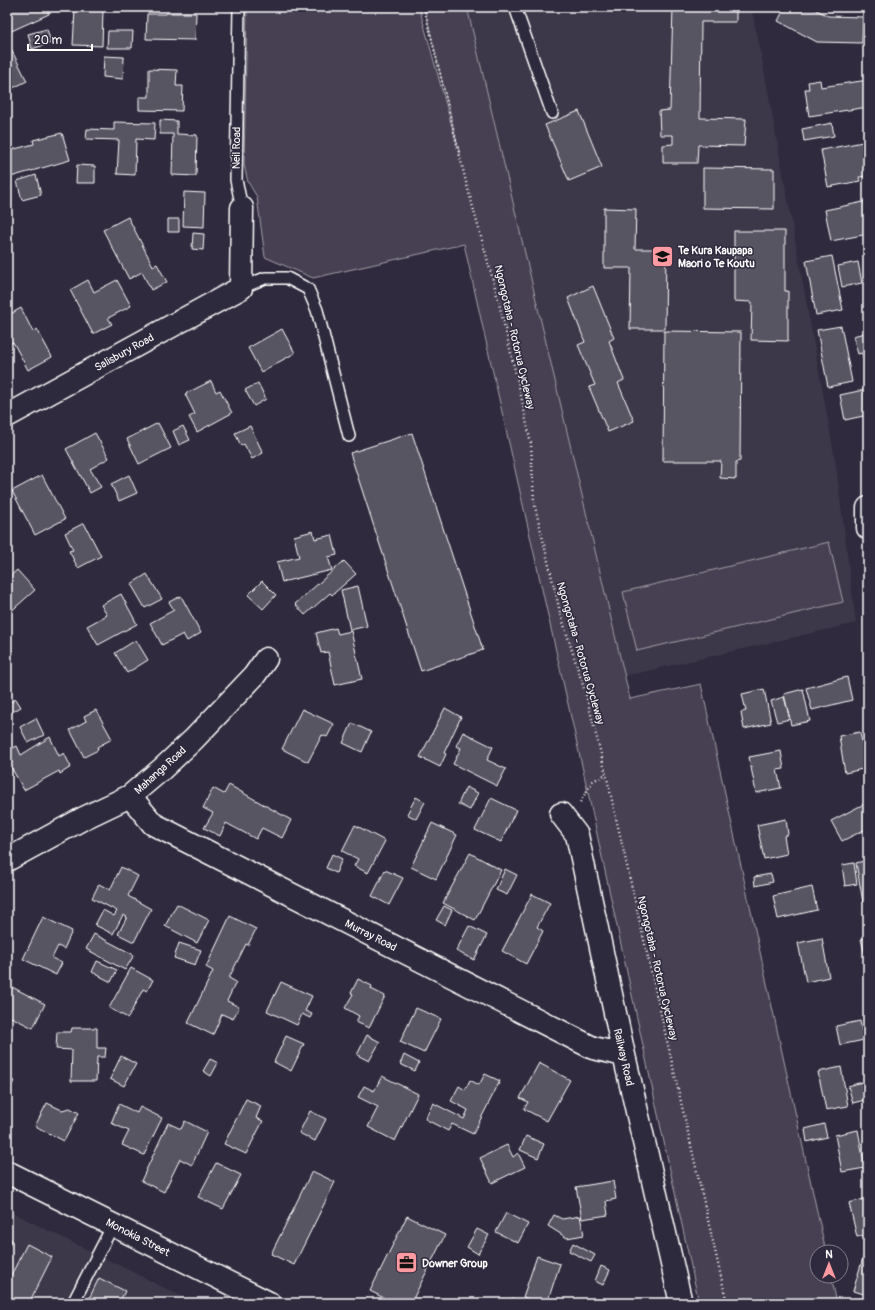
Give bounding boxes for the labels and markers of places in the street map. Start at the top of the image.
school or university icon: Te Kura Kaupapa Maori o Te Koutu [649,243,675,269]
place label: Te Kura Kaupapa Maori o Te Koutu [677,244,755,270]
office icon: Downer Group [394,1250,420,1276]
place label: Downer Group [422,1257,488,1270]

